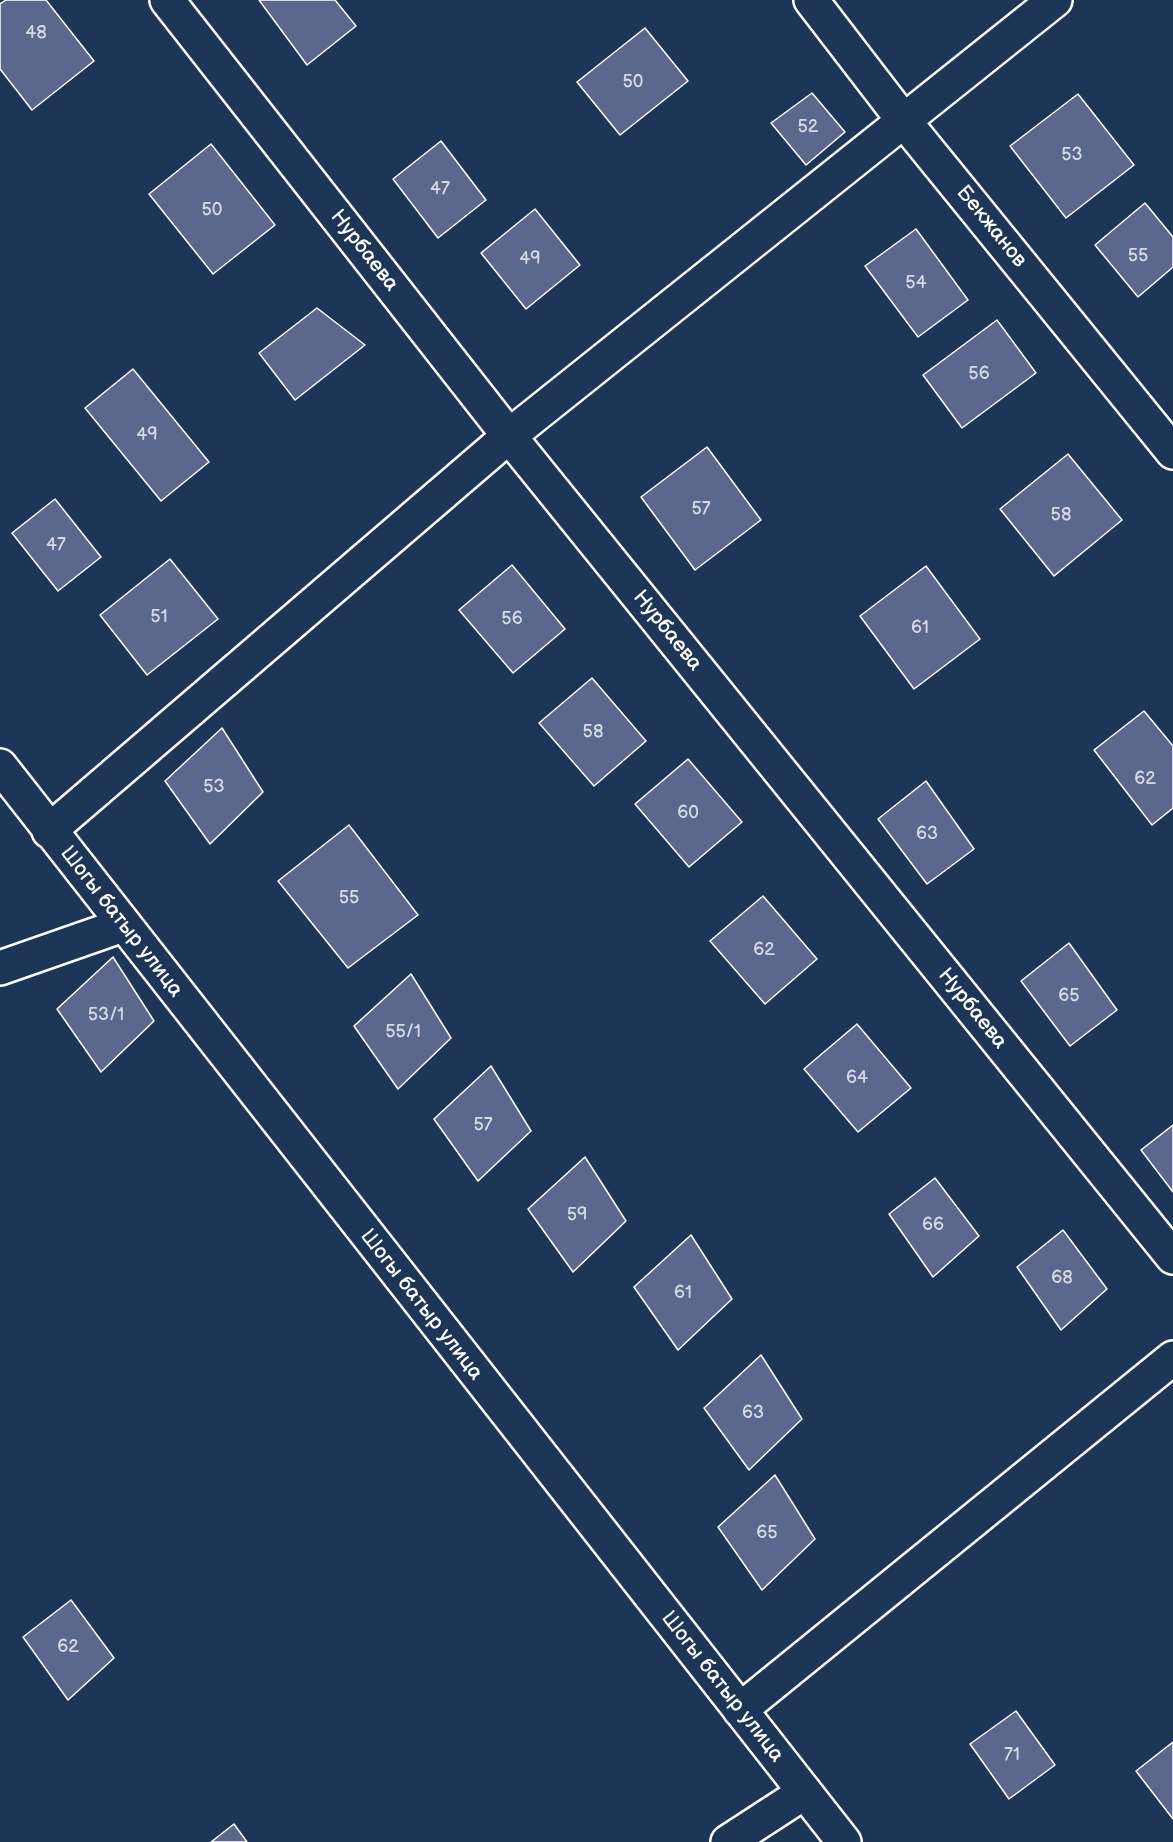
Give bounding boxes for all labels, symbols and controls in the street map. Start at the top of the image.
house number: 48 [25,22,47,44]
house number: 50 [623,71,643,93]
house number: 52 [798,116,818,138]
house number: 53 [1061,144,1083,166]
house number: 47 [430,178,450,200]
street label: Бекжанов [950,181,1032,273]
house number: 50 [202,199,222,221]
street label: Нурбаева [324,205,404,297]
house number: 55 [1128,245,1148,267]
house number: 49 [519,248,541,270]
house number: 54 [905,272,927,294]
house number: 56 [968,363,990,385]
house number: 49 [136,424,158,446]
house number: 57 [691,498,711,520]
house number: 58 [1051,504,1071,526]
house number: 47 [46,534,66,556]
street label: Нурбаева [627,586,707,676]
house number: 51 [150,606,168,628]
house number: 56 [501,608,523,630]
house number: 61 [911,617,929,639]
house number: 58 [583,721,603,743]
house number: 62 [1134,768,1156,790]
house number: 53 [203,776,225,798]
house number: 60 [677,802,699,824]
house number: 63 [916,823,938,845]
street label: Шогы батыр улица [54,841,188,1003]
house number: 55 [339,887,359,909]
house number: 62 [753,939,775,961]
street label: Нурбаева [932,964,1012,1054]
house number: 65 [1058,985,1080,1007]
house number: 53/1 [88,1004,124,1026]
house number: 55/1 [385,1021,421,1043]
house number: 64 [846,1067,868,1089]
house number: 57 [473,1114,493,1136]
house number: 59 [567,1204,587,1226]
house number: 66 [922,1214,944,1236]
street label: Шогы батыр улица [354,1224,488,1386]
house number: 68 [1051,1267,1073,1289]
house number: 61 [674,1282,692,1304]
house number: 63 [742,1402,764,1424]
house number: 65 [756,1522,778,1544]
street label: Шогы батыр улица [655,1606,789,1768]
house number: 62 [57,1636,79,1658]
house number: 71 [1004,1744,1020,1766]

